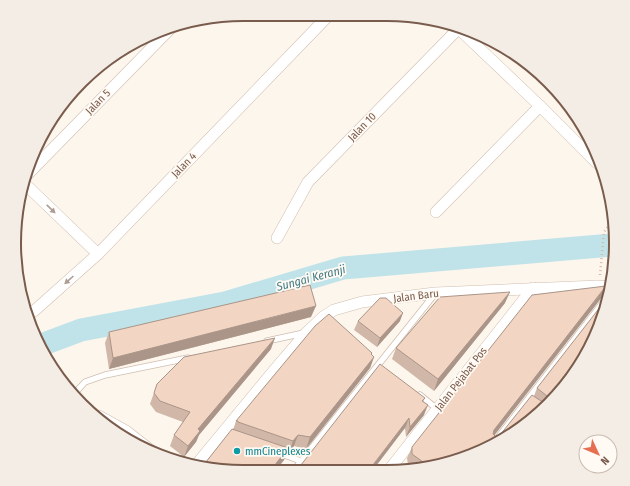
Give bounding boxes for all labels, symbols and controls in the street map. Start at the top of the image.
street label: Jalan 5 [83,87,113,117]
street label: Jalan 10 [345,110,379,144]
street label: Jalan 4 [169,149,200,180]
one-way arrow [46,204,56,214]
water label: Sungai Keranji [274,262,347,294]
one-way arrow [64,275,73,284]
street label: Jalan Baru [392,287,440,305]
street label: Jalan Pejabat Pos [432,344,490,413]
north arrow [578,434,618,474]
place label: mmCineplexes [245,445,311,458]
marker: mmCineplexes [232,446,242,456]
text: N [598,454,612,467]

